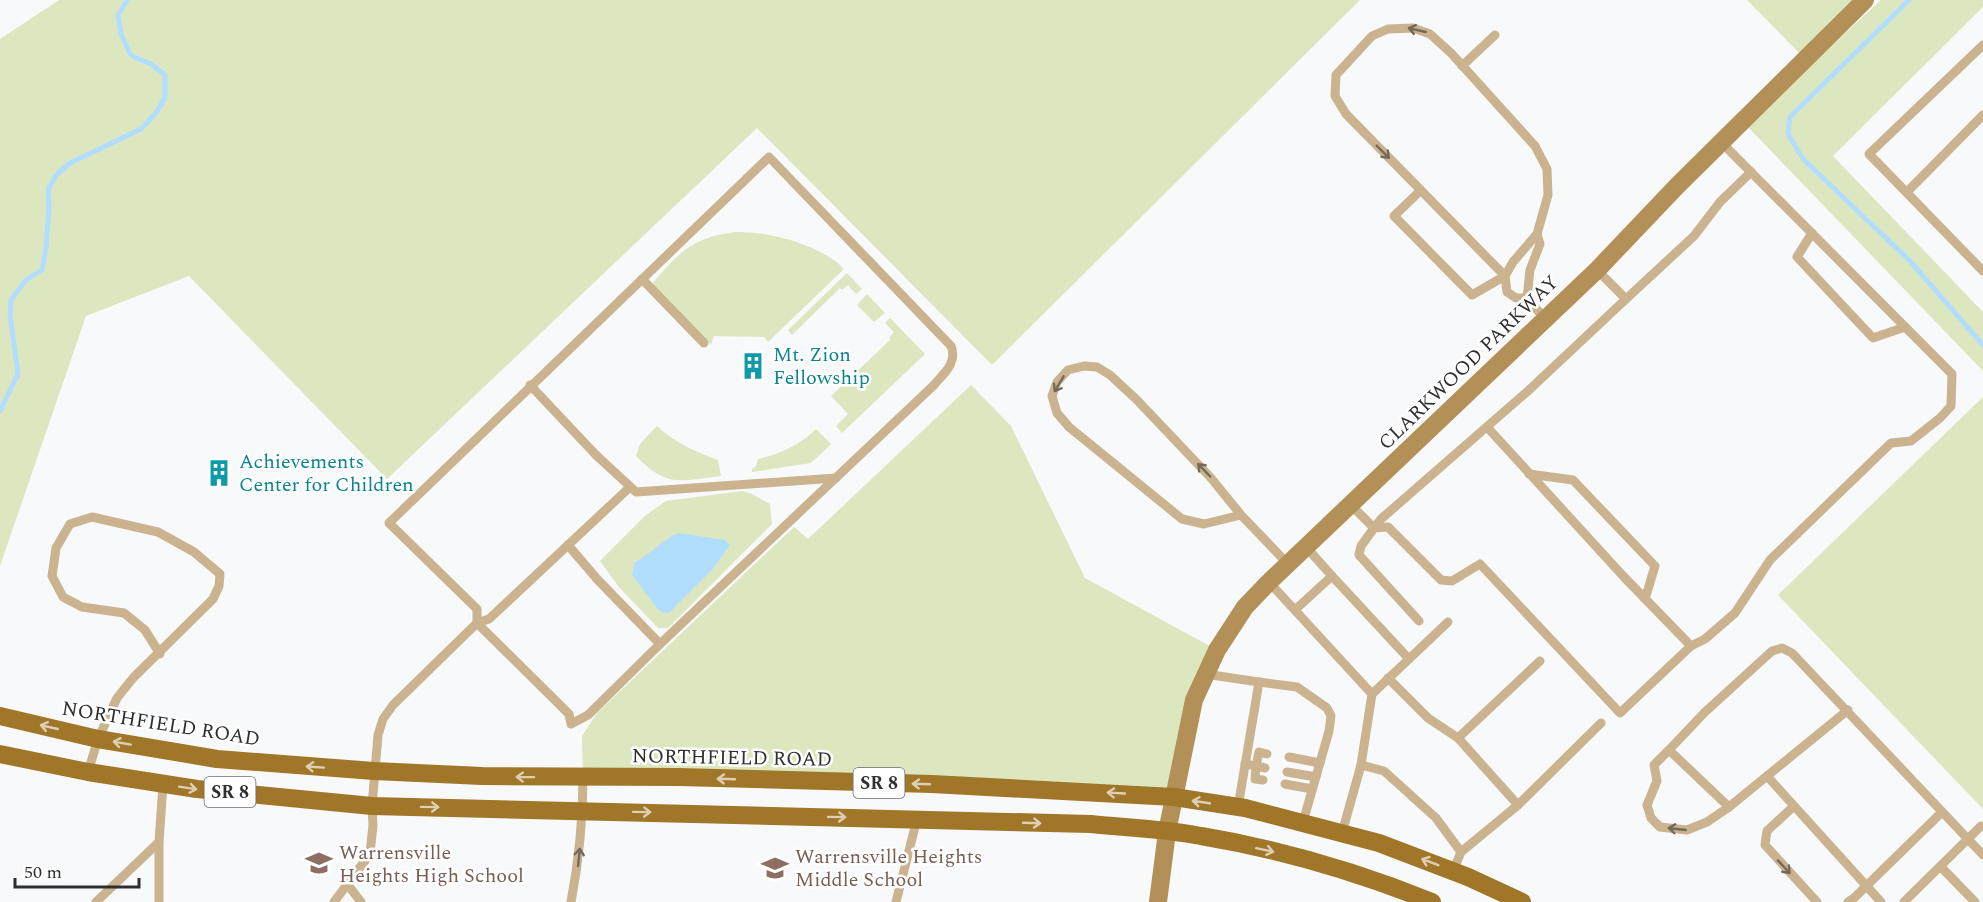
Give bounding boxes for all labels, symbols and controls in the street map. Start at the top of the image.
one-way arrow [1408,24,1427,36]
one-way arrow [1376,144,1391,159]
street label: CLARKWOOD PARKWAY [1372,268,1566,457]
place label: Mt. Zion Fellowship [773,340,870,393]
building icon: Mt. Zion Fellowship [738,351,768,381]
one-way arrow [1052,375,1064,392]
place label: Achievements Center for Children [239,447,414,500]
building icon: Achievements Center for Children [204,458,234,488]
one-way arrow [1197,463,1211,478]
street label: NORTHFIELD ROAD [60,694,262,754]
one-way arrow [40,721,59,733]
one-way arrow [113,737,132,748]
street label: NORTHFIELD ROAD [632,741,832,775]
one-way arrow [306,761,326,772]
road number: SR 8 [854,768,904,798]
one-way arrow [515,771,535,782]
one-way arrow [716,773,736,784]
road number: SR 8 [204,777,256,807]
one-way arrow [911,778,931,789]
one-way arrow [177,782,197,793]
one-way arrow [1106,787,1126,798]
one-way arrow [1192,796,1212,807]
one-way arrow [420,801,440,813]
one-way arrow [631,807,651,818]
one-way arrow [826,811,846,823]
one-way arrow [1021,817,1041,828]
one-way arrow [1668,823,1687,834]
place label: Warrensville Heights High School [339,838,524,891]
place label: Warrensville Heights Middle School [795,842,982,895]
one-way arrow [1255,845,1275,856]
one-way arrow [574,847,585,867]
school or university icon: Warrensville Heights High School [304,848,334,878]
scale bar [15,851,140,889]
school or university icon: Warrensville Heights Middle School [760,853,790,883]
one-way arrow [1421,856,1440,867]
text: 50 m [24,859,62,886]
one-way arrow [1776,859,1791,874]

